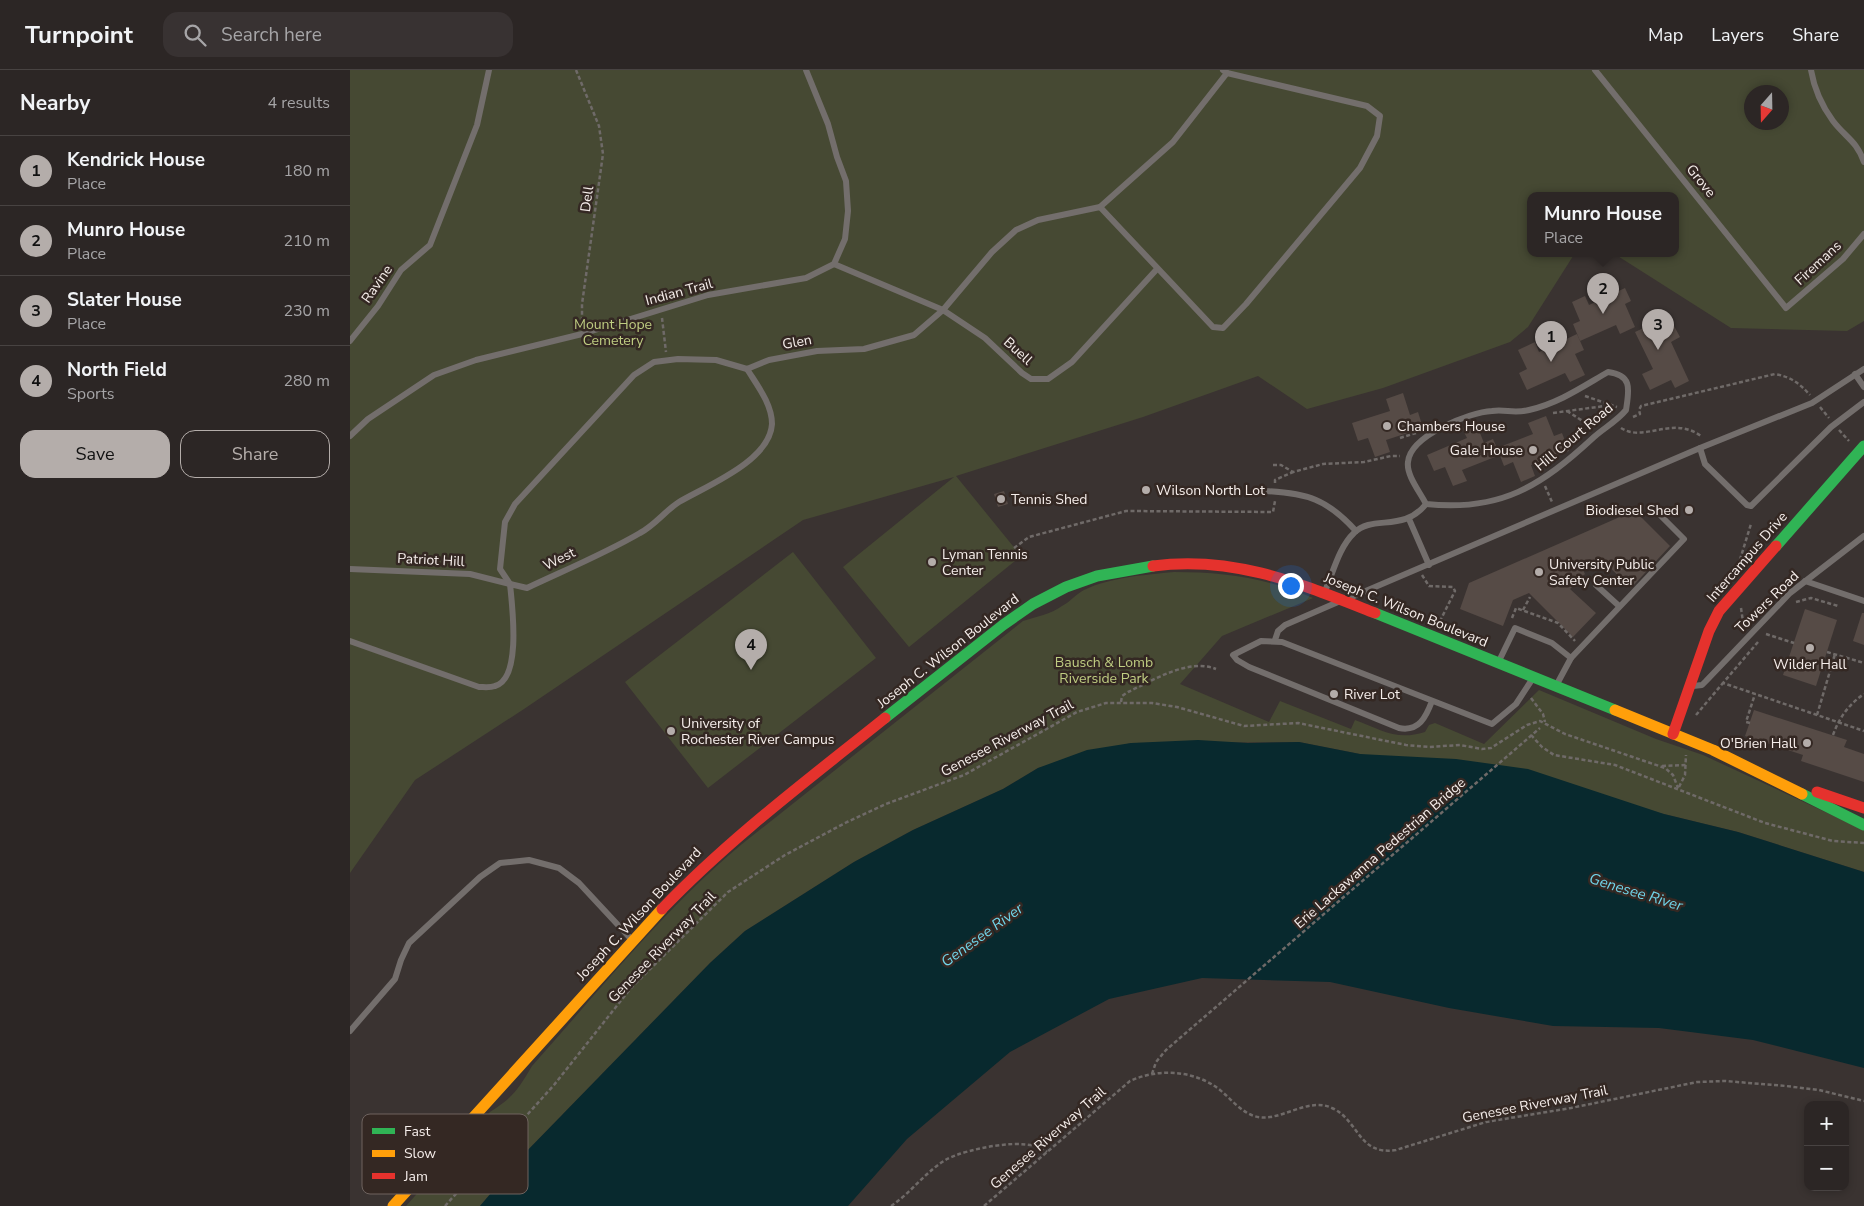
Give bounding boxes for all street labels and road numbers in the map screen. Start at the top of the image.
street label: Grove [1682,161,1720,201]
street label: Dell [576,184,598,213]
street label: Firemans [1791,236,1846,290]
street label: Ravine [357,261,397,307]
street label: Indian Trail [643,274,716,310]
street label: Glen [781,330,813,354]
street label: Buell [999,333,1037,370]
street label: Hill Court Road [1531,399,1617,475]
street label: Intercampus Drive [1702,508,1792,606]
street label: West [540,543,578,575]
street label: Patriot Hill [397,549,466,571]
street label: Towers Road [1731,567,1803,637]
street label: Joseph C. Wilson Boulevard [1320,568,1491,652]
street label: Joseph C. Wilson Boulevard [872,589,1023,713]
street label: Genesee Riverway Trail [937,695,1077,781]
street label: Erie Lackawanna Pedestrian Bridge [1290,773,1470,933]
street label: Joseph C. Wilson Boulevard [572,843,706,985]
street label: Genesee Riverway Trail [604,887,721,1007]
street label: Genesee Riverway Trail [1461,1080,1610,1127]
street label: Genesee Riverway Trail [986,1082,1111,1194]

